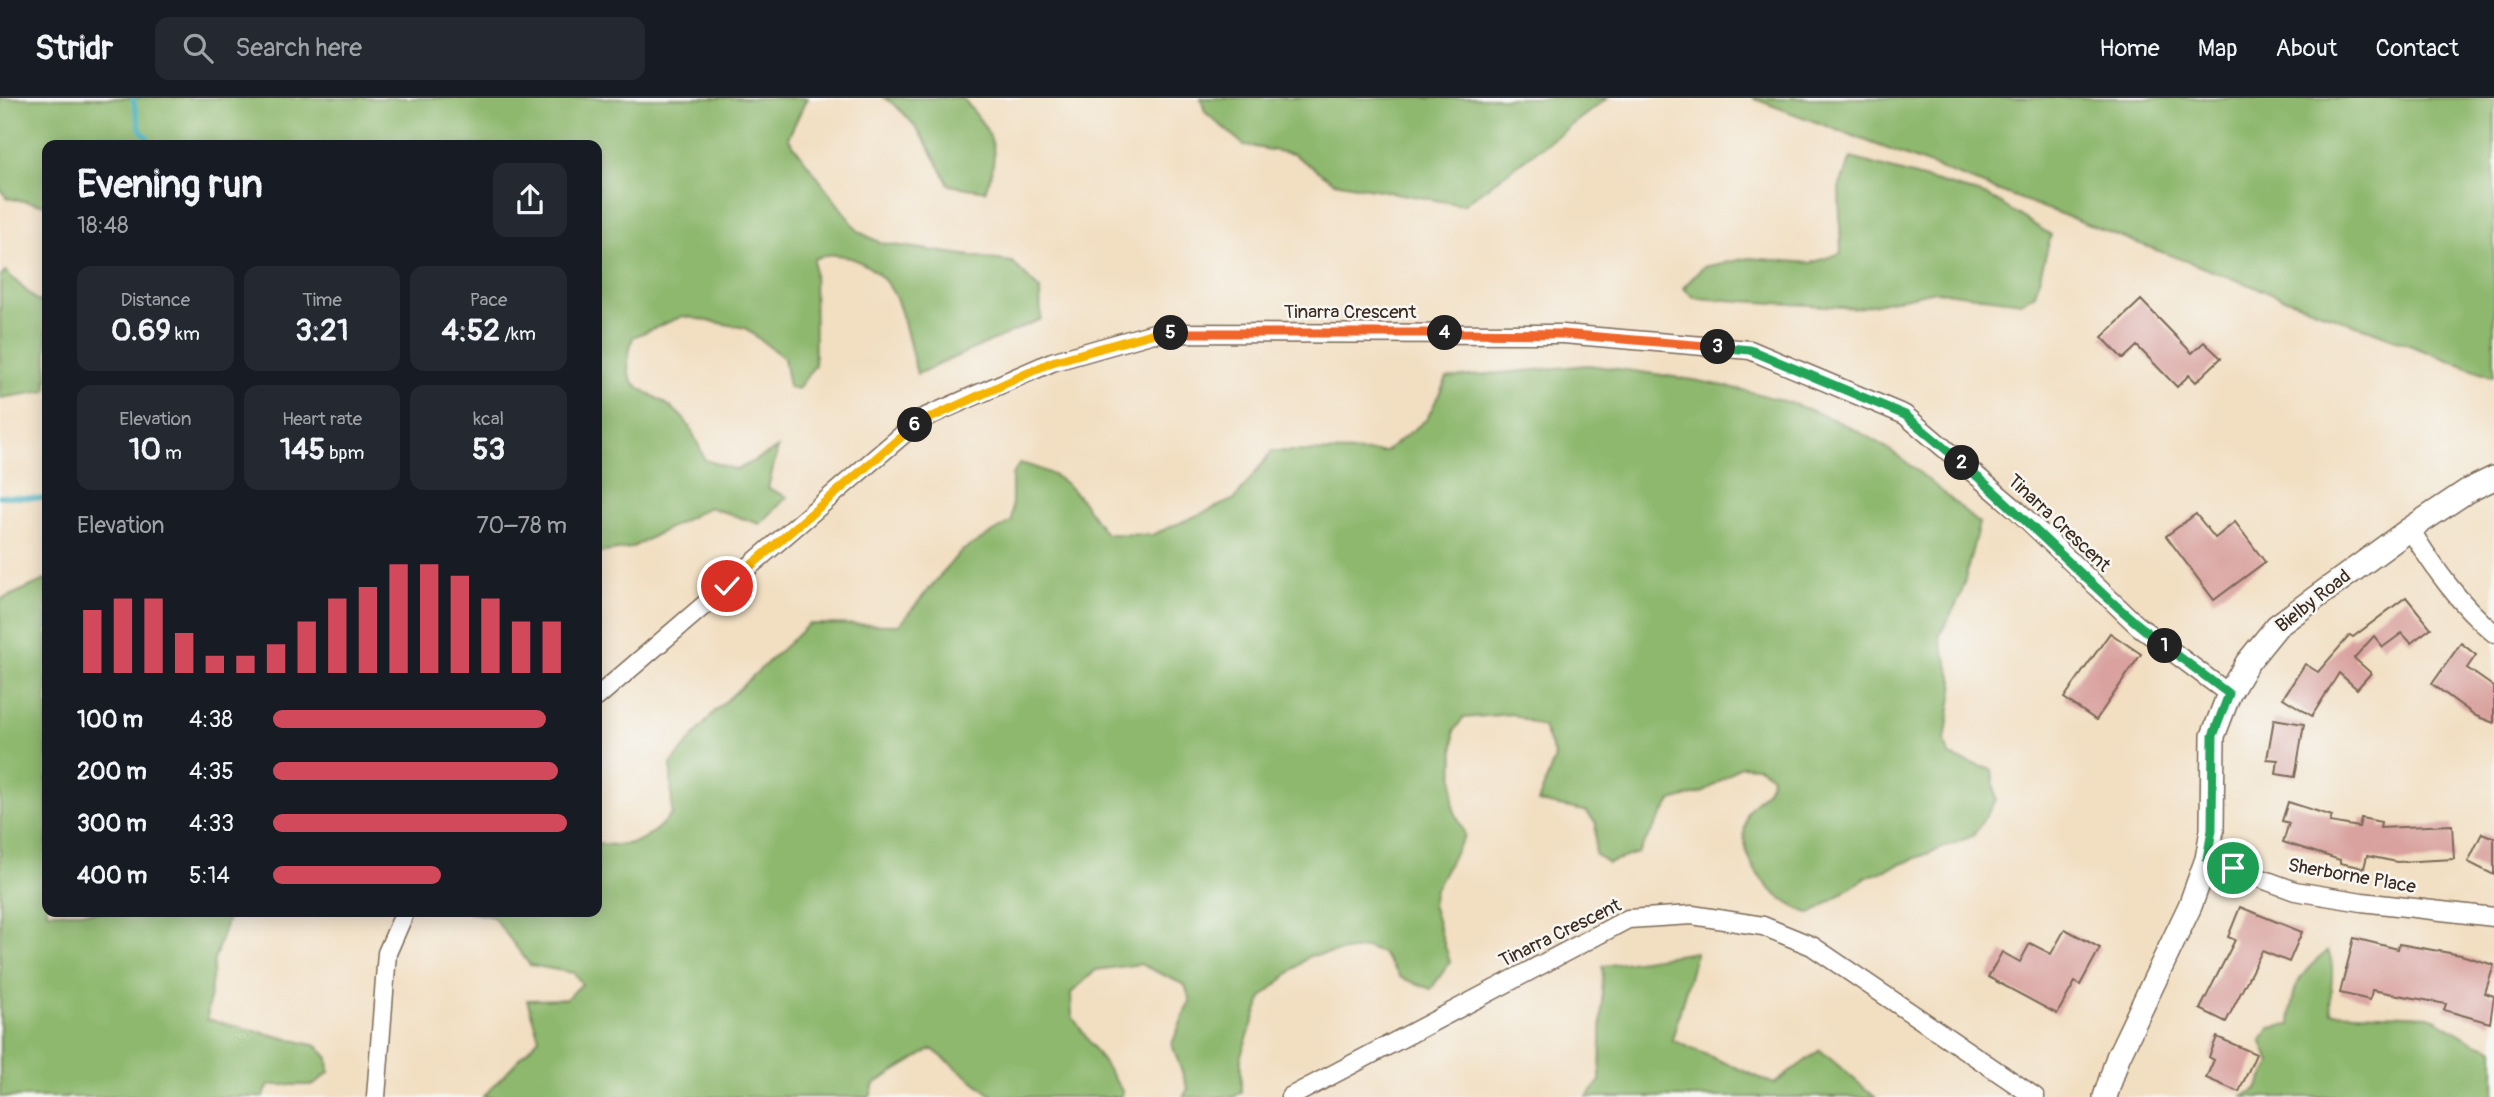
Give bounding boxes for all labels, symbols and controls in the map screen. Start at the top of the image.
search box [155,17,645,80]
text: Stridr [35,28,113,69]
icon: search [179,29,217,67]
text: Search here [235,32,362,64]
text: Home [2099,34,2160,63]
text: Map [2198,34,2238,63]
text: About [2276,34,2338,63]
text: Contact [2376,34,2459,63]
text: Evening run [77,161,263,209]
button: share [493,163,567,237]
text: 18:48 [77,211,129,240]
text: Distance [121,288,190,312]
text: Time [302,288,342,312]
text: Pace [470,288,507,312]
street label: Tinarra Crescent [1284,300,1417,324]
text: 0.69 [111,312,171,349]
text: 3:21 [295,312,349,349]
text: 4:52 [442,312,500,349]
pin: 5 [1154,316,1188,350]
pin: 4 [1428,316,1462,350]
text: 5 [1165,320,1176,344]
text: 4 [1439,320,1450,344]
text: km [171,322,200,346]
text: /km [500,322,536,346]
pin: 3 [1700,330,1736,364]
text: 3 [1712,334,1723,358]
text: Elevation [119,407,192,431]
text: Heart rate [282,407,362,431]
text: kcal [473,407,504,431]
pin: 6 [898,408,932,442]
text: 6 [909,412,920,436]
text: 10 [129,431,161,468]
text: 145 [280,431,325,468]
text: 53 [472,431,505,468]
text: m [161,441,182,465]
text: bpm [325,441,364,465]
pin: 2 [1944,446,1980,480]
text: 2 [1956,450,1967,474]
street label: Tinarra Crescent [2002,469,2116,577]
text: Elevation [77,511,165,540]
text: 70–78 m [476,511,567,540]
pin [697,556,757,616]
street label: Bielby Road [2271,564,2355,638]
icon: check [708,567,746,605]
pin: 1 [2148,628,2182,664]
text: 1 [2161,633,2168,657]
text: 100 m [77,705,143,734]
text: 4:38 [189,705,233,734]
text: 200 m [77,757,147,786]
text: 4:35 [189,757,234,786]
text: 300 m [77,809,147,838]
text: 4:33 [189,809,234,838]
pin [2203,838,2263,898]
icon: arrive [2214,849,2252,887]
street label: Sherborne Place [2286,853,2419,899]
text: 400 m [77,861,147,890]
text: 5:14 [189,861,230,890]
street label: Tinarra Crescent [1495,893,1625,973]

